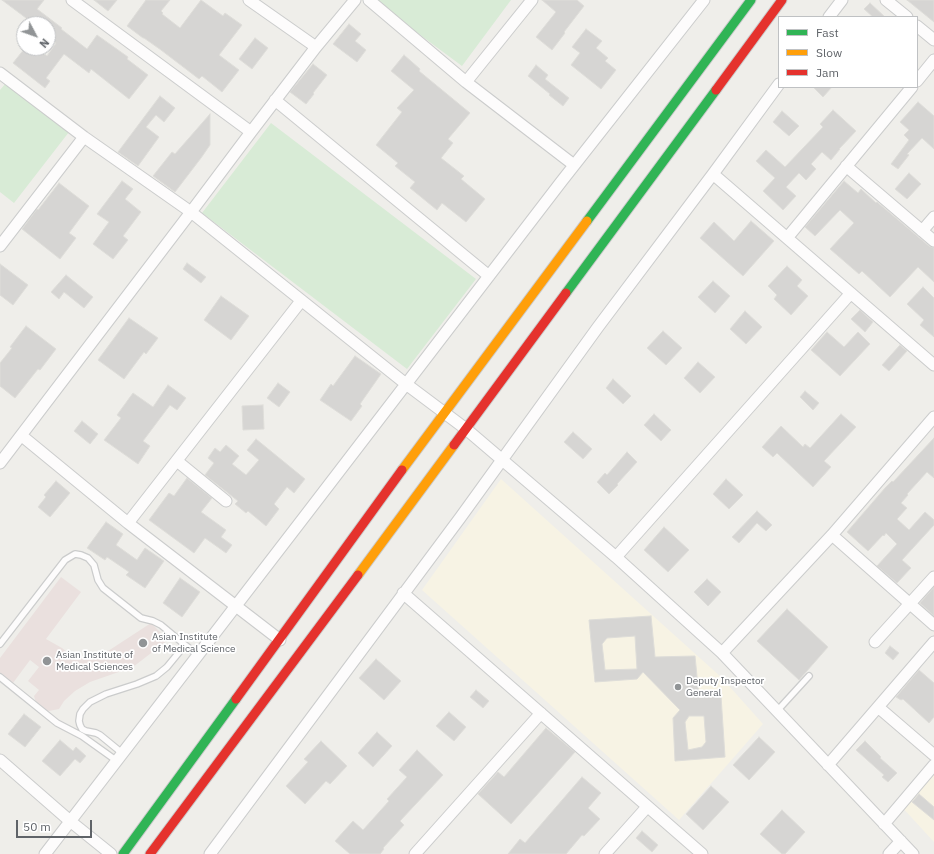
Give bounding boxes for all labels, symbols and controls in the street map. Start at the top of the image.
north arrow [16,16,56,56]
legend [778,16,918,88]
text: Fast [816,25,839,40]
text: N [36,36,52,51]
text: Slow [816,45,842,60]
text: Jam [816,65,839,80]
place label: Asian Institute of Medical Science [152,631,235,654]
marker: Asian Institute of Medical Science [137,637,149,649]
place label: Asian Institute of Medical Sciences [56,649,133,672]
marker: Asian Institute of Medical Sciences [41,655,53,667]
place label: Deputy Inspector General [686,675,764,698]
marker: Deputy Inspector General [673,682,683,692]
scale bar [18,812,94,838]
text: 50 m [23,819,51,834]

